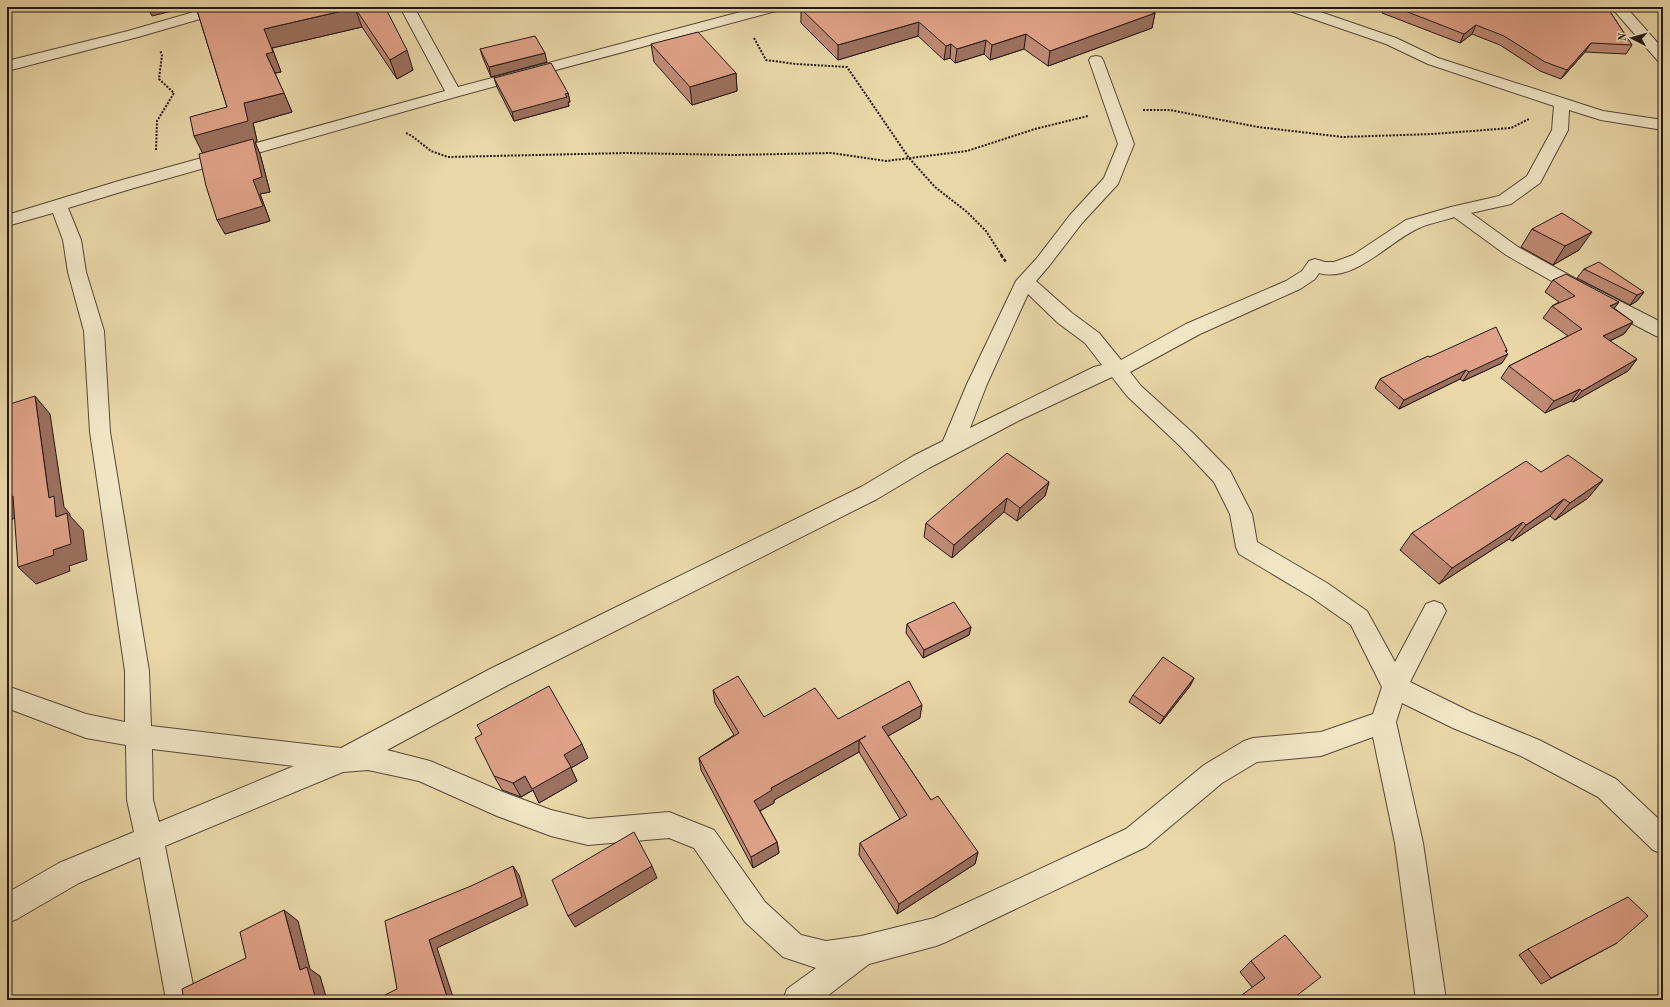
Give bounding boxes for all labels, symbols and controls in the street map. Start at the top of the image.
north arrow [1612,18,1652,58]
text: N [1618,32,1630,42]

